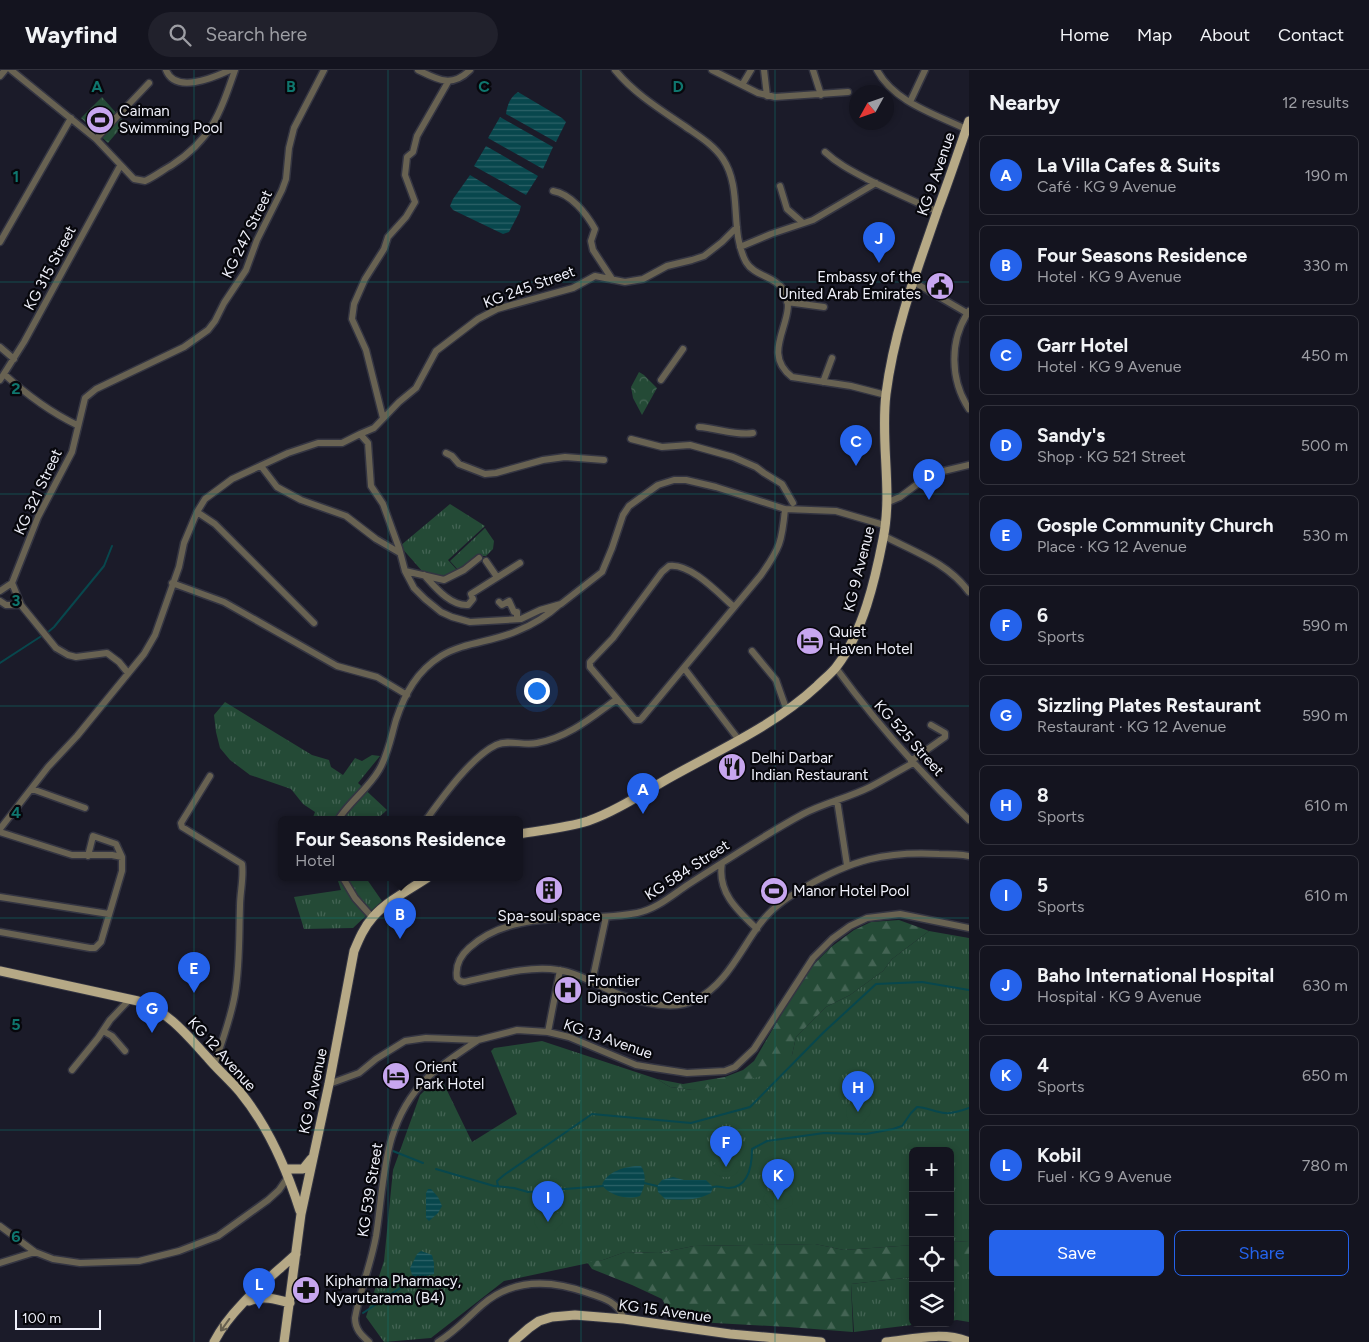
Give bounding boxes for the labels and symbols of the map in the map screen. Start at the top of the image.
text: A [91,77,103,96]
text: B [286,77,296,96]
text: C [478,77,490,96]
text: D [672,77,684,96]
north arrow [849,85,894,130]
place label: Caiman Swimming Pool [119,102,223,137]
sports icon: Caiman Swimming Pool [85,105,115,135]
street label: KG 9 Avenue [913,130,959,218]
text: 1 [13,167,19,186]
street label: KG 247 Street [218,187,276,281]
street label: KG 315 Street [20,222,80,313]
pin: J [863,222,895,263]
street label: KG 245 Street [481,262,578,312]
place label: Embassy of the United Arab Emirates [778,268,921,303]
public building icon: Embassy of the United Arab Emirates [925,271,955,301]
text: 2 [11,379,21,398]
pin: C [840,425,872,466]
street label: KG 321 Street [10,446,66,538]
pin: D [913,459,945,500]
street label: KG 9 Avenue [840,525,878,613]
text: 3 [12,591,21,610]
place label: Quiet Haven Hotel [829,623,913,658]
hotel icon: Quiet Haven Hotel [795,626,825,656]
your location [524,678,550,704]
street label: KG 525 Street [870,696,948,780]
place label: Delhi Darbar Indian Restaurant [751,749,869,784]
restaurant icon: Delhi Darbar Indian Restaurant [717,752,747,782]
pin: A [627,773,659,814]
text: 4 [11,803,21,822]
street label: KG 584 Street [641,836,733,904]
building icon: Spa-soul space [534,875,564,905]
sports icon: Manor Hotel Pool [759,876,789,906]
place label: Manor Hotel Pool [793,882,909,900]
pin: B [384,898,416,939]
place label: Spa-soul space [498,907,600,925]
pin: E [178,952,210,993]
place label: Frontier Diagnostic Center [587,972,709,1007]
hospital icon: Frontier Diagnostic Center [553,975,583,1005]
pin: G [136,992,168,1033]
street label: KG 12 Avenue [184,1013,260,1095]
text: 5 [11,1015,21,1034]
street label: KG 13 Avenue [561,1015,655,1063]
street label: KG 9 Avenue [295,1046,331,1136]
place label: Orient Park Hotel [415,1058,484,1093]
hotel icon: Orient Park Hotel [381,1061,411,1091]
pin: H [842,1071,874,1112]
pin: F [710,1126,742,1167]
street label: KG 539 Street [354,1141,386,1238]
pin: K [762,1159,794,1200]
pin: I [532,1181,564,1222]
text: 6 [11,1227,21,1246]
pin: L [243,1268,275,1309]
place label: Kipharma Pharmacy, Nyarutarama (B4) [325,1272,461,1307]
pharmacy icon: Kipharma Pharmacy, Nyarutarama (B4) [291,1275,321,1305]
street label: KG 15 Avenue [617,1296,713,1326]
scale bar [15,1307,101,1330]
one-way arrow [220,1318,230,1332]

